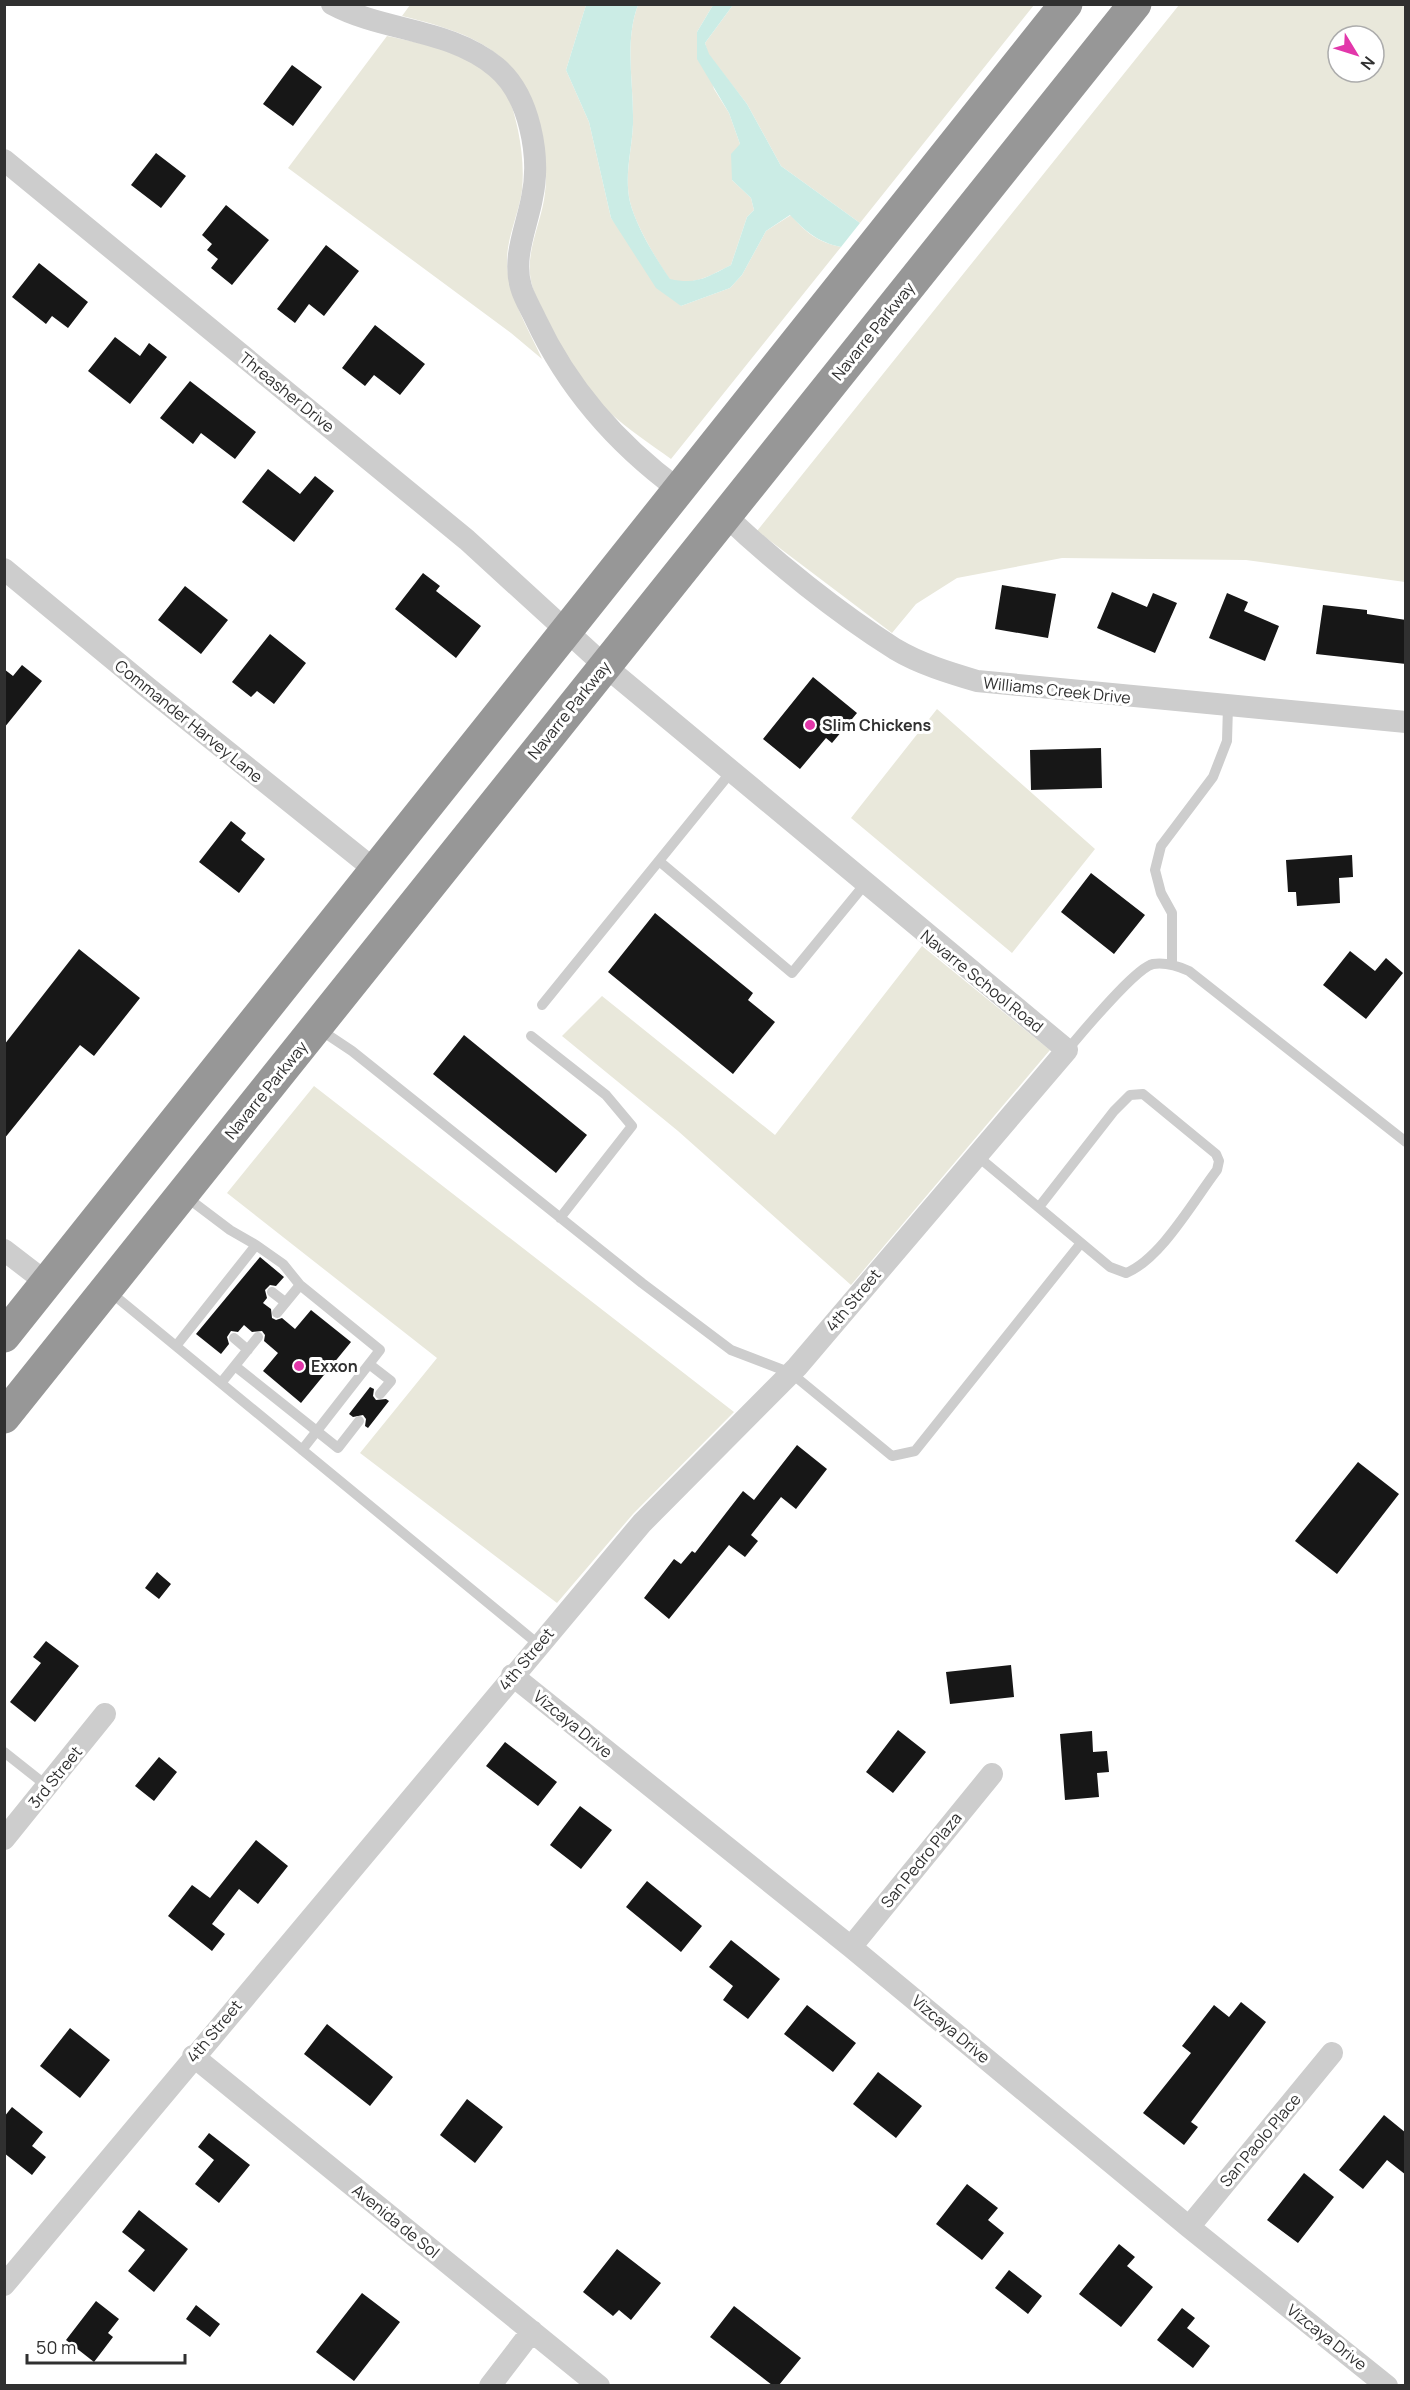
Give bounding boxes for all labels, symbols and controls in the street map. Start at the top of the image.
north arrow [1326,24,1386,84]
text: N [1356,52,1380,75]
street label: Navarre Parkway [827,277,920,385]
street label: Threasher Drive [235,347,339,437]
street label: Commander Harvey Lane [110,654,268,788]
street label: Navarre Parkway [523,656,616,764]
street label: Williams Creek Drive [982,671,1132,709]
place label: Slim Chickens [822,714,931,736]
marker: Slim Chickens [803,718,817,732]
street label: Navarre School Road [916,925,1048,1037]
street label: Navarre Parkway [220,1036,313,1144]
street label: 4th Street [820,1264,886,1336]
place label: Exxon [311,1355,358,1377]
marker: Exxon [292,1359,306,1373]
street label: 4th Street [493,1623,559,1695]
street label: Vizcaya Drive [529,1685,617,1763]
street label: 3rd Street [23,1741,87,1813]
street label: San Pedro Plaza [876,1807,966,1913]
street label: Vizcaya Drive [907,1990,995,2068]
street label: 4th Street [181,1995,247,2067]
street label: San Paolo Place [1214,2089,1306,2191]
street label: Avenida de Sol [348,2179,444,2263]
street label: Vizcaya Drive [1283,2299,1371,2375]
scale bar [27,2327,184,2365]
text: 50 m [36,2335,76,2359]

